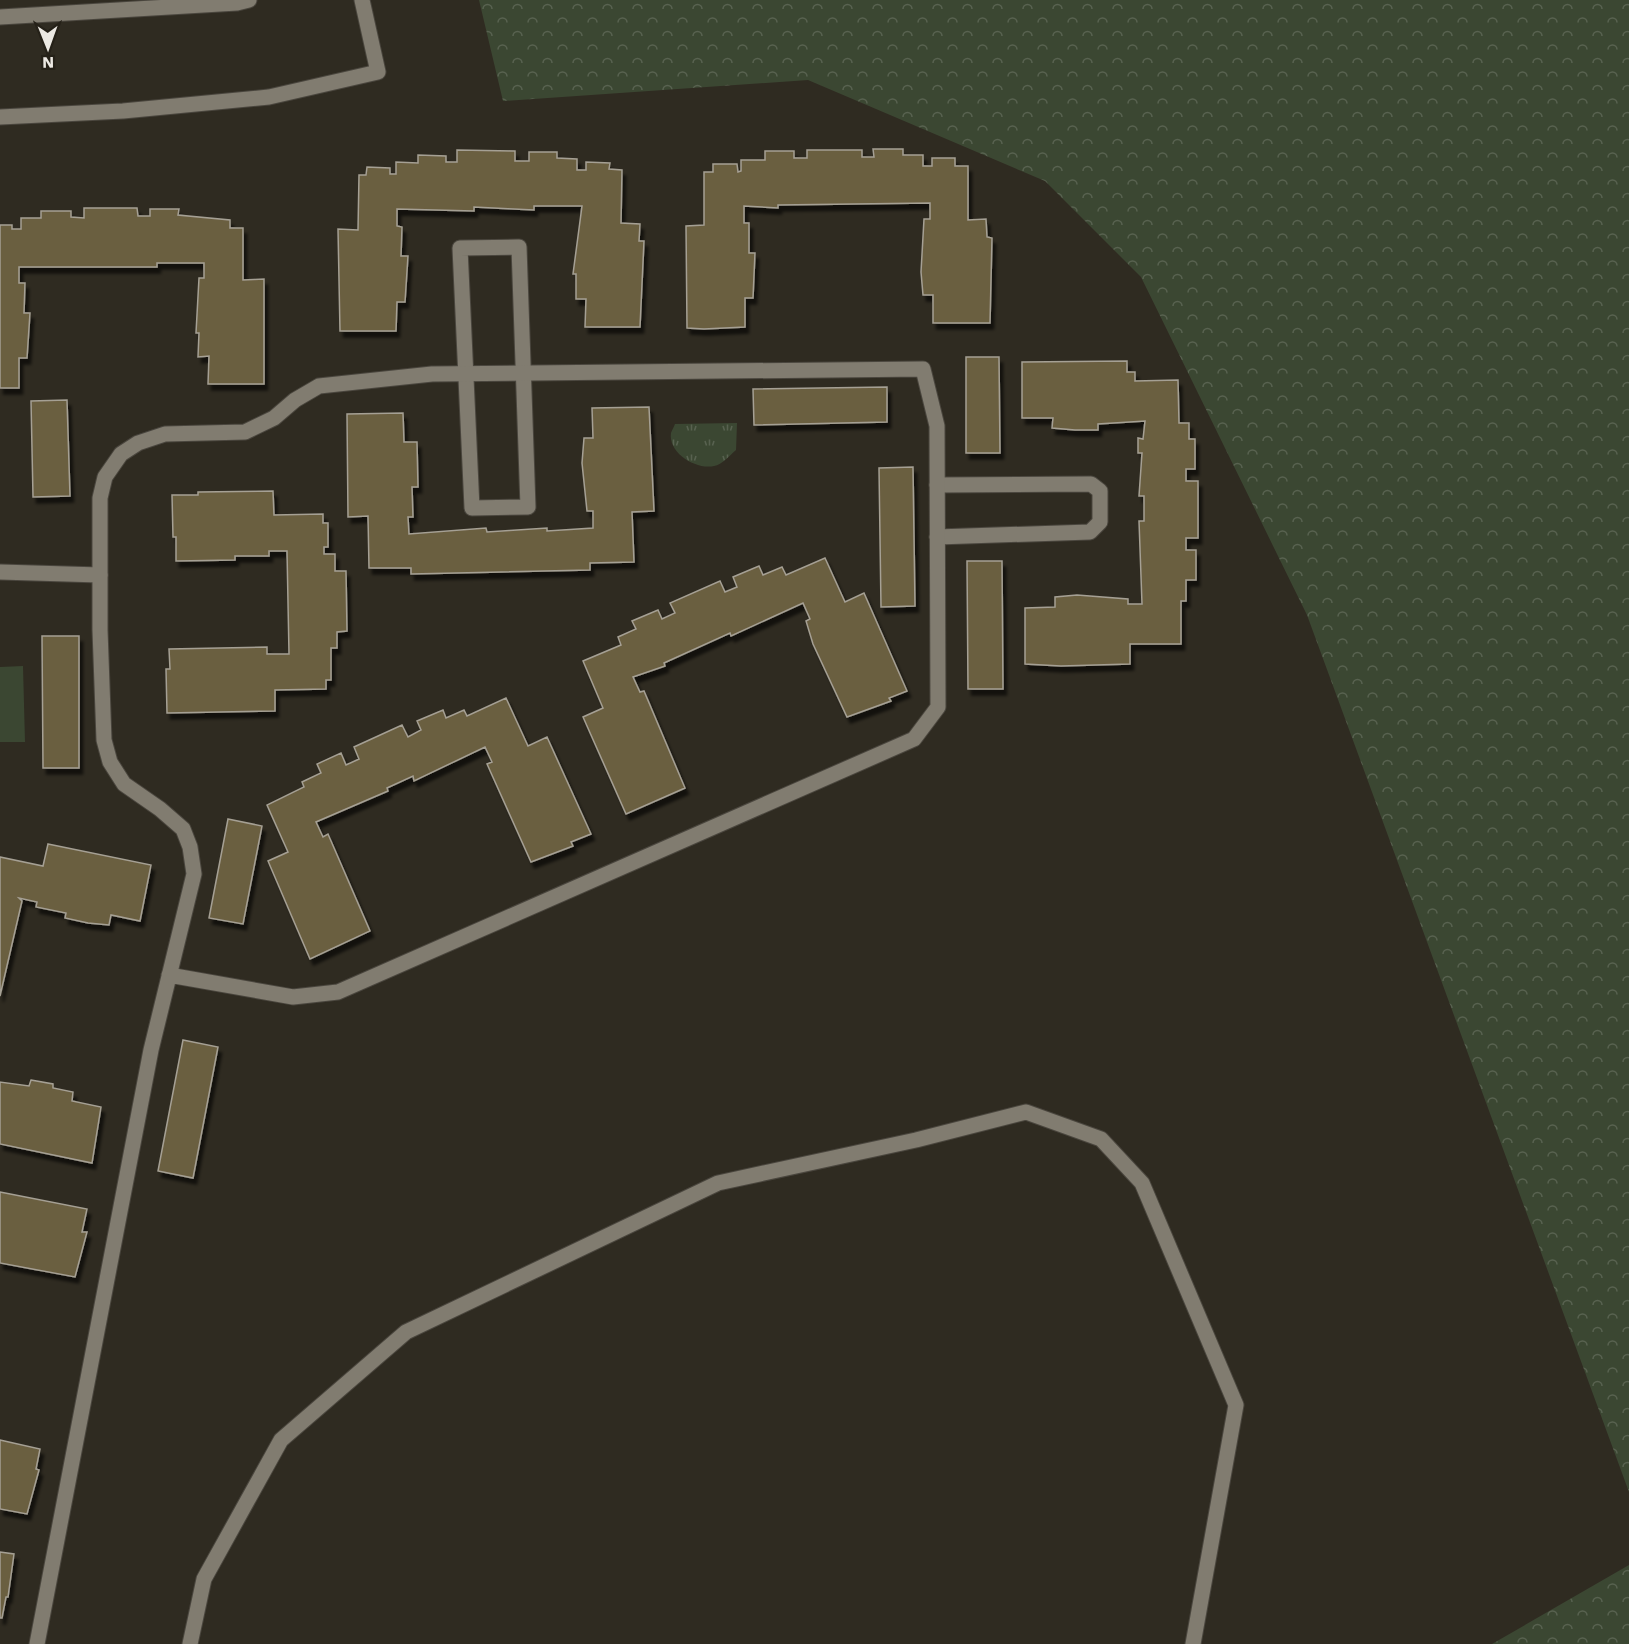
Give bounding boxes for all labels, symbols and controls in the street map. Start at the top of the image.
north arrow [18,18,78,78]
text: N [42,53,54,72]

